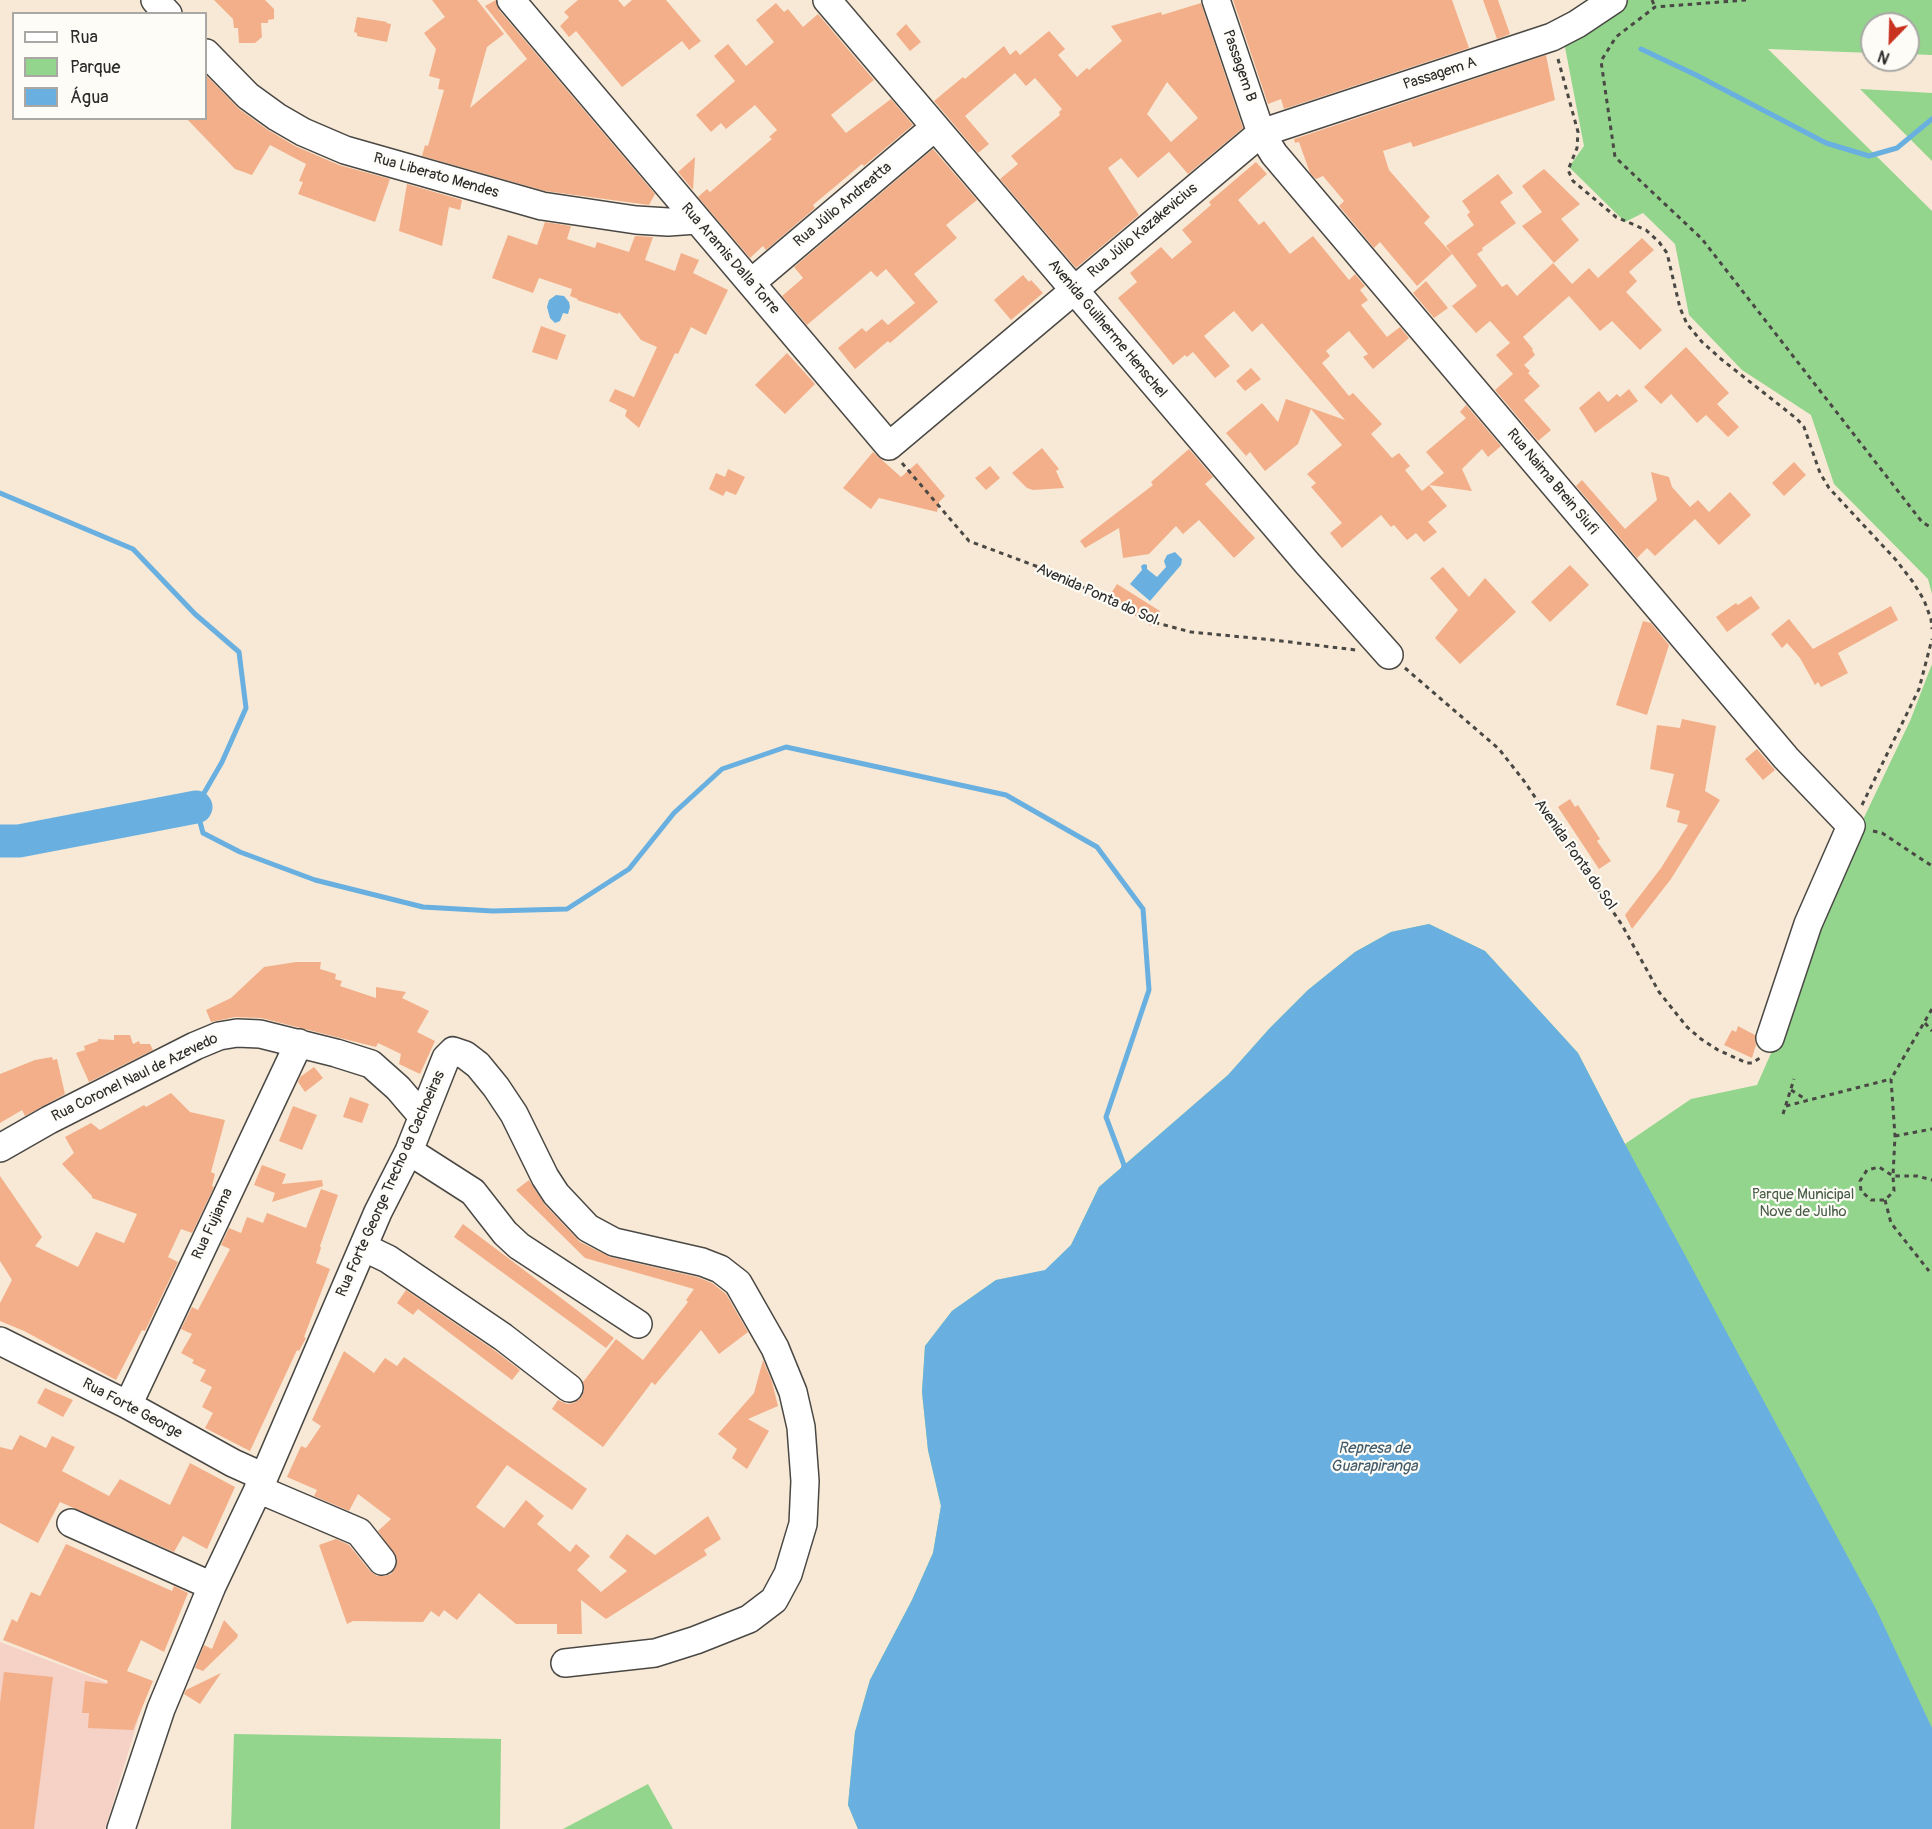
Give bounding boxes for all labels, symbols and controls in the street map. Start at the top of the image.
legend [12,12,207,120]
north arrow [1860,12,1920,72]
text: Rua [70,26,98,49]
street label: Passagem B [1218,28,1260,104]
text: N [1875,45,1893,68]
street label: Passagem A [1401,54,1479,94]
text: Parque [70,56,120,79]
text: Água [70,86,109,109]
street label: Rua Liberato Mendes [371,149,501,203]
street label: Rua Júlio Andreatta [790,159,896,251]
street label: Rua Júlio Kazakevicius [1085,180,1201,282]
street label: Rua Aramis Dalla Torre [677,200,783,318]
street label: Avenida Guilherme Henschel [1044,256,1170,402]
street label: Rua Naima Brein Siufi [1503,426,1601,538]
street label: Avenida Ponta do Sol [1034,560,1160,630]
street label: Avenida Ponta do Sol [1530,796,1620,914]
street label: Rua Coronel Naul de Azevedo [49,1030,221,1126]
street label: Rua Forte George Trecho da Cachoeiras [333,1068,449,1300]
street label: Rua Fujiama [189,1186,237,1262]
park label: Parque Municipal Nove de Julho [1752,1186,1854,1221]
street label: Rua Forte George [79,1375,185,1443]
water label: Represa de Guarapiranga [1331,1439,1417,1477]

